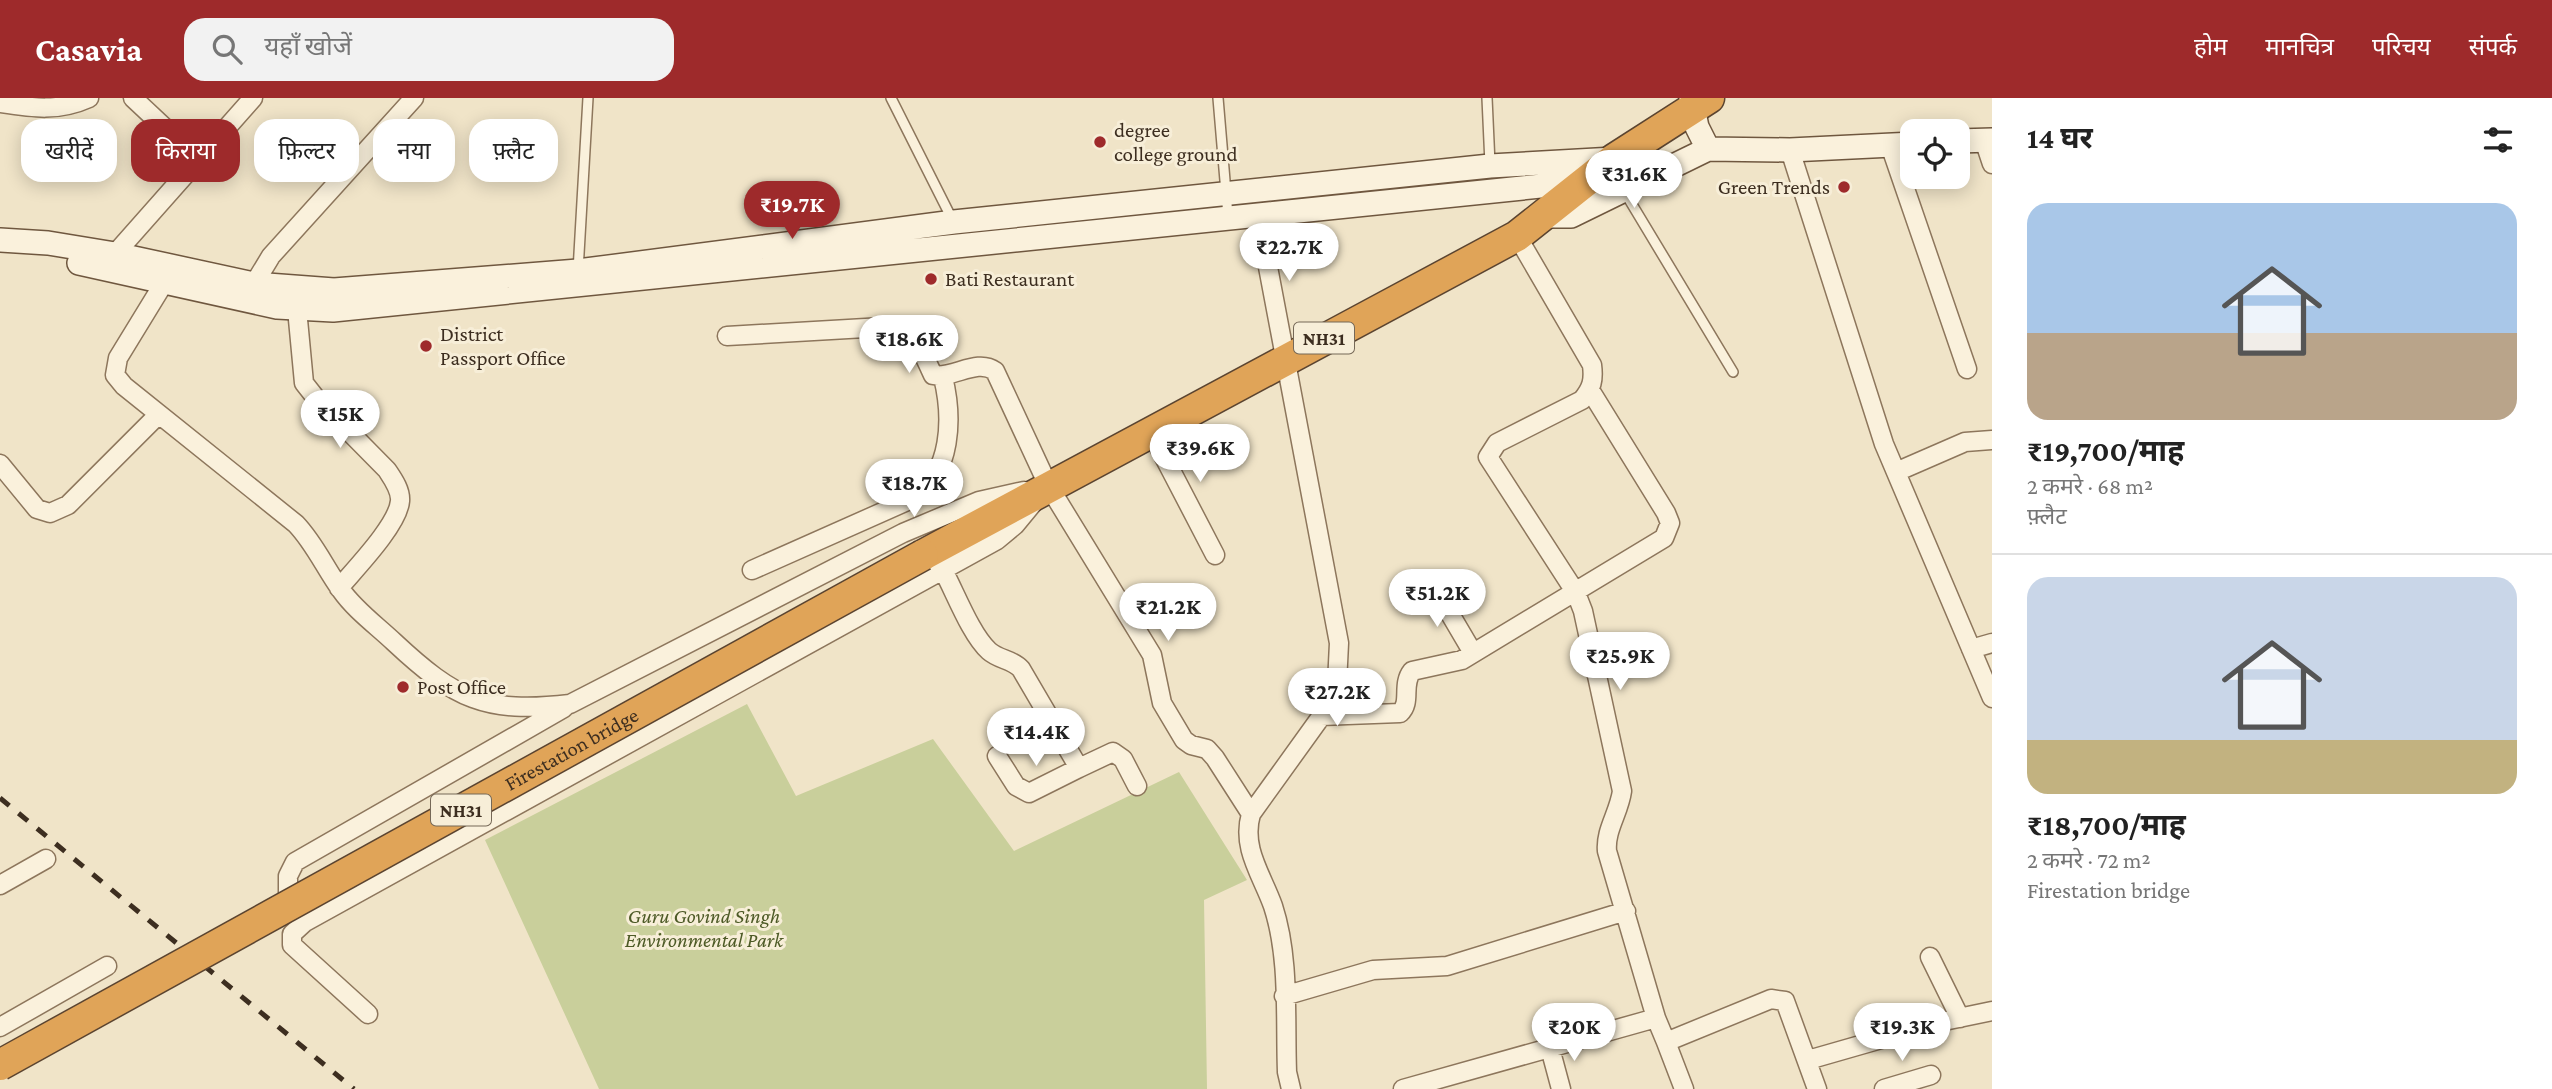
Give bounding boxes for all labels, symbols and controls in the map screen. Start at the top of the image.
search box [184,18,674,81]
icon: search [208,30,246,68]
text: Casavia [35,31,142,68]
text: यहाँ खोजें [264,32,352,61]
text: होम [2194,33,2227,60]
text: मानचित्र [2265,33,2334,60]
text: परिचय [2372,33,2431,60]
text: संपर्क [2469,33,2517,60]
place label: degree college ground [1114,118,1238,166]
chip: खरीदें [21,119,117,182]
chip: किराया [131,119,240,182]
chip: फ़िल्टर [254,119,359,182]
chip: नया [373,119,455,182]
chip: फ़्लैट [469,119,558,182]
map controls [1900,119,1970,189]
button: locate [1900,119,1970,189]
text: 14 घर [2027,121,2093,154]
icon: filters [2479,121,2517,159]
marker: degree college ground [1092,134,1108,150]
pin: ₹31.6K [1577,150,1691,210]
text: ₹31.6K [1601,160,1667,186]
place label: Green Trends [1718,175,1830,199]
marker: Green Trends [1836,179,1852,195]
pin: ₹19.7K [735,181,849,241]
text: ₹19.7K [760,191,824,217]
pin: ₹22.7K [1232,223,1346,283]
text: ₹22.7K [1256,233,1322,259]
icon: home [2209,248,2335,374]
place label: Bati Restaurant [945,267,1075,291]
marker: Bati Restaurant [923,271,939,287]
pin: ₹18.6K [852,316,966,375]
place label: District Passport Office [440,322,566,370]
road number: NH31 [1294,322,1354,354]
text: ₹18.6K [875,325,943,351]
marker: District Passport Office [418,338,434,354]
pin: ₹15K [299,390,381,450]
text: ₹15K [317,400,363,426]
pin: ₹39.6K [1143,424,1257,484]
text: ₹39.6K [1166,434,1234,460]
text: ₹19,700/माह [2027,434,2184,467]
pin: ₹18.7K [857,460,971,519]
text: ₹18.7K [881,469,947,495]
text: 2 कमरे · 68 m² [2027,473,2153,499]
text: फ़्लैट [2027,503,2067,529]
pin: ₹51.2K [1380,570,1494,629]
text: ₹51.2K [1405,579,1469,605]
pin: ₹21.2K [1111,584,1225,643]
text: ₹21.2K [1135,593,1201,619]
icon: home [2209,622,2335,748]
pin: ₹25.9K [1563,632,1677,692]
text: ₹25.9K [1586,642,1654,668]
pin: ₹27.2K [1280,668,1394,728]
place label: Post Office [417,675,506,699]
text: ₹27.2K [1304,678,1370,704]
marker: Post Office [395,679,411,695]
street label: Firestation bridge [501,703,643,796]
pin: ₹14.4K [979,708,1093,768]
text: ₹14.4K [1003,718,1069,744]
road number: NH31 [431,794,491,825]
text: ₹18,700/माह [2027,808,2186,841]
text: 2 कमरे · 72 m² [2027,847,2151,873]
text: Firestation bridge [2027,877,2190,903]
park label: Guru Govind Singh Environmental Park [625,904,784,952]
pin: ₹20K [1533,1004,1615,1063]
pin: ₹19.3K [1845,1004,1959,1063]
text: ₹20K [1548,1013,1600,1039]
text: ₹19.3K [1870,1013,1934,1039]

